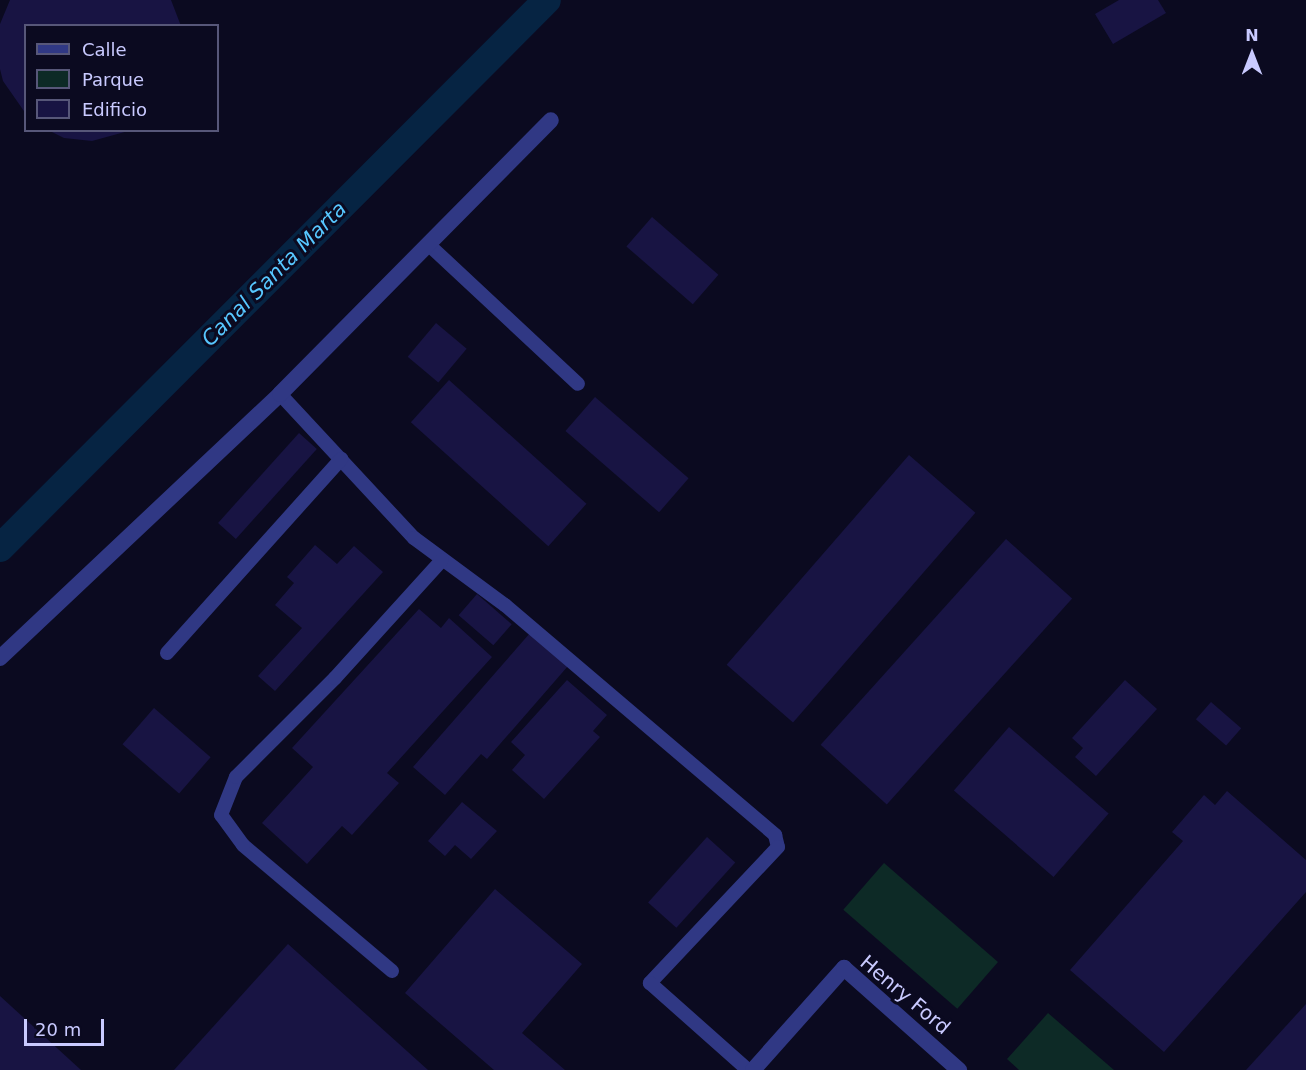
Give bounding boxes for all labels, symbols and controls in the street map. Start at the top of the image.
legend [24,24,219,132]
north arrow [1222,24,1282,84]
text: N [1245,26,1259,45]
text: Calle [82,39,127,60]
text: Parque [82,69,144,90]
text: Edificio [82,99,147,120]
water label: Canal Santa Marta [196,196,352,352]
street label: Henry Ford [855,950,955,1040]
scale bar [27,1007,106,1045]
text: 20 m [35,1019,81,1040]

